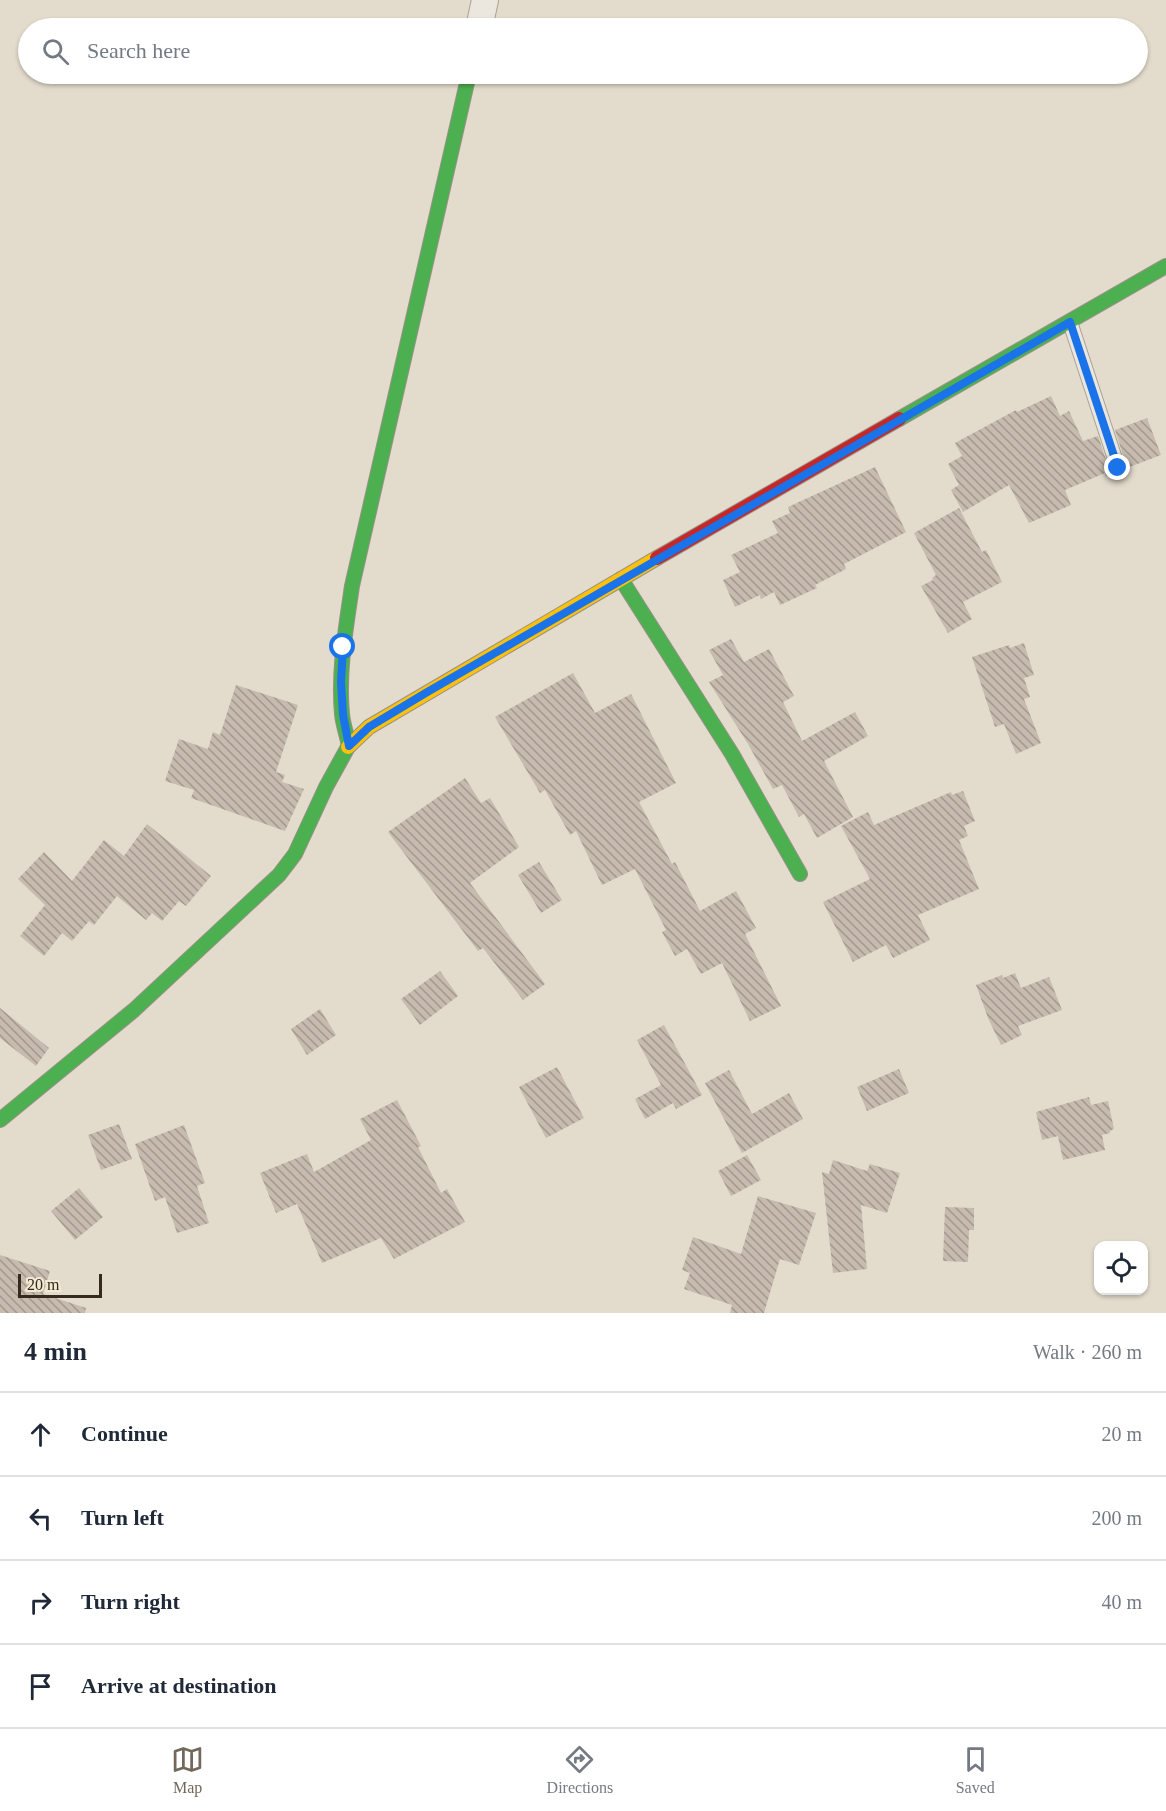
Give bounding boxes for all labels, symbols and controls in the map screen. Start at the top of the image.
search box [18,18,1148,84]
icon: search [39,35,72,68]
text: Search here [87,38,190,63]
route end [1104,454,1130,480]
route start [329,633,355,659]
map controls [1094,1241,1148,1295]
button: locate [1094,1241,1148,1295]
scale bar [18,1271,102,1298]
text: 20 m [27,1276,59,1293]
text: 4 min [24,1337,87,1366]
text: Walk · 260 m [1033,1341,1142,1363]
icon: ahead [24,1418,57,1451]
text: Continue [81,1421,168,1446]
text: 20 m [1101,1423,1142,1445]
icon: left [24,1502,57,1535]
text: Turn left [81,1505,164,1530]
text: 200 m [1091,1507,1142,1529]
icon: right [24,1586,57,1619]
text: Turn right [81,1589,180,1614]
text: 40 m [1101,1591,1142,1613]
icon: arrive [24,1670,57,1703]
text: Arrive at destination [81,1673,277,1698]
tab: Map [171,1743,204,1797]
tab: Directions [547,1743,613,1797]
tab: Saved [956,1743,995,1797]

